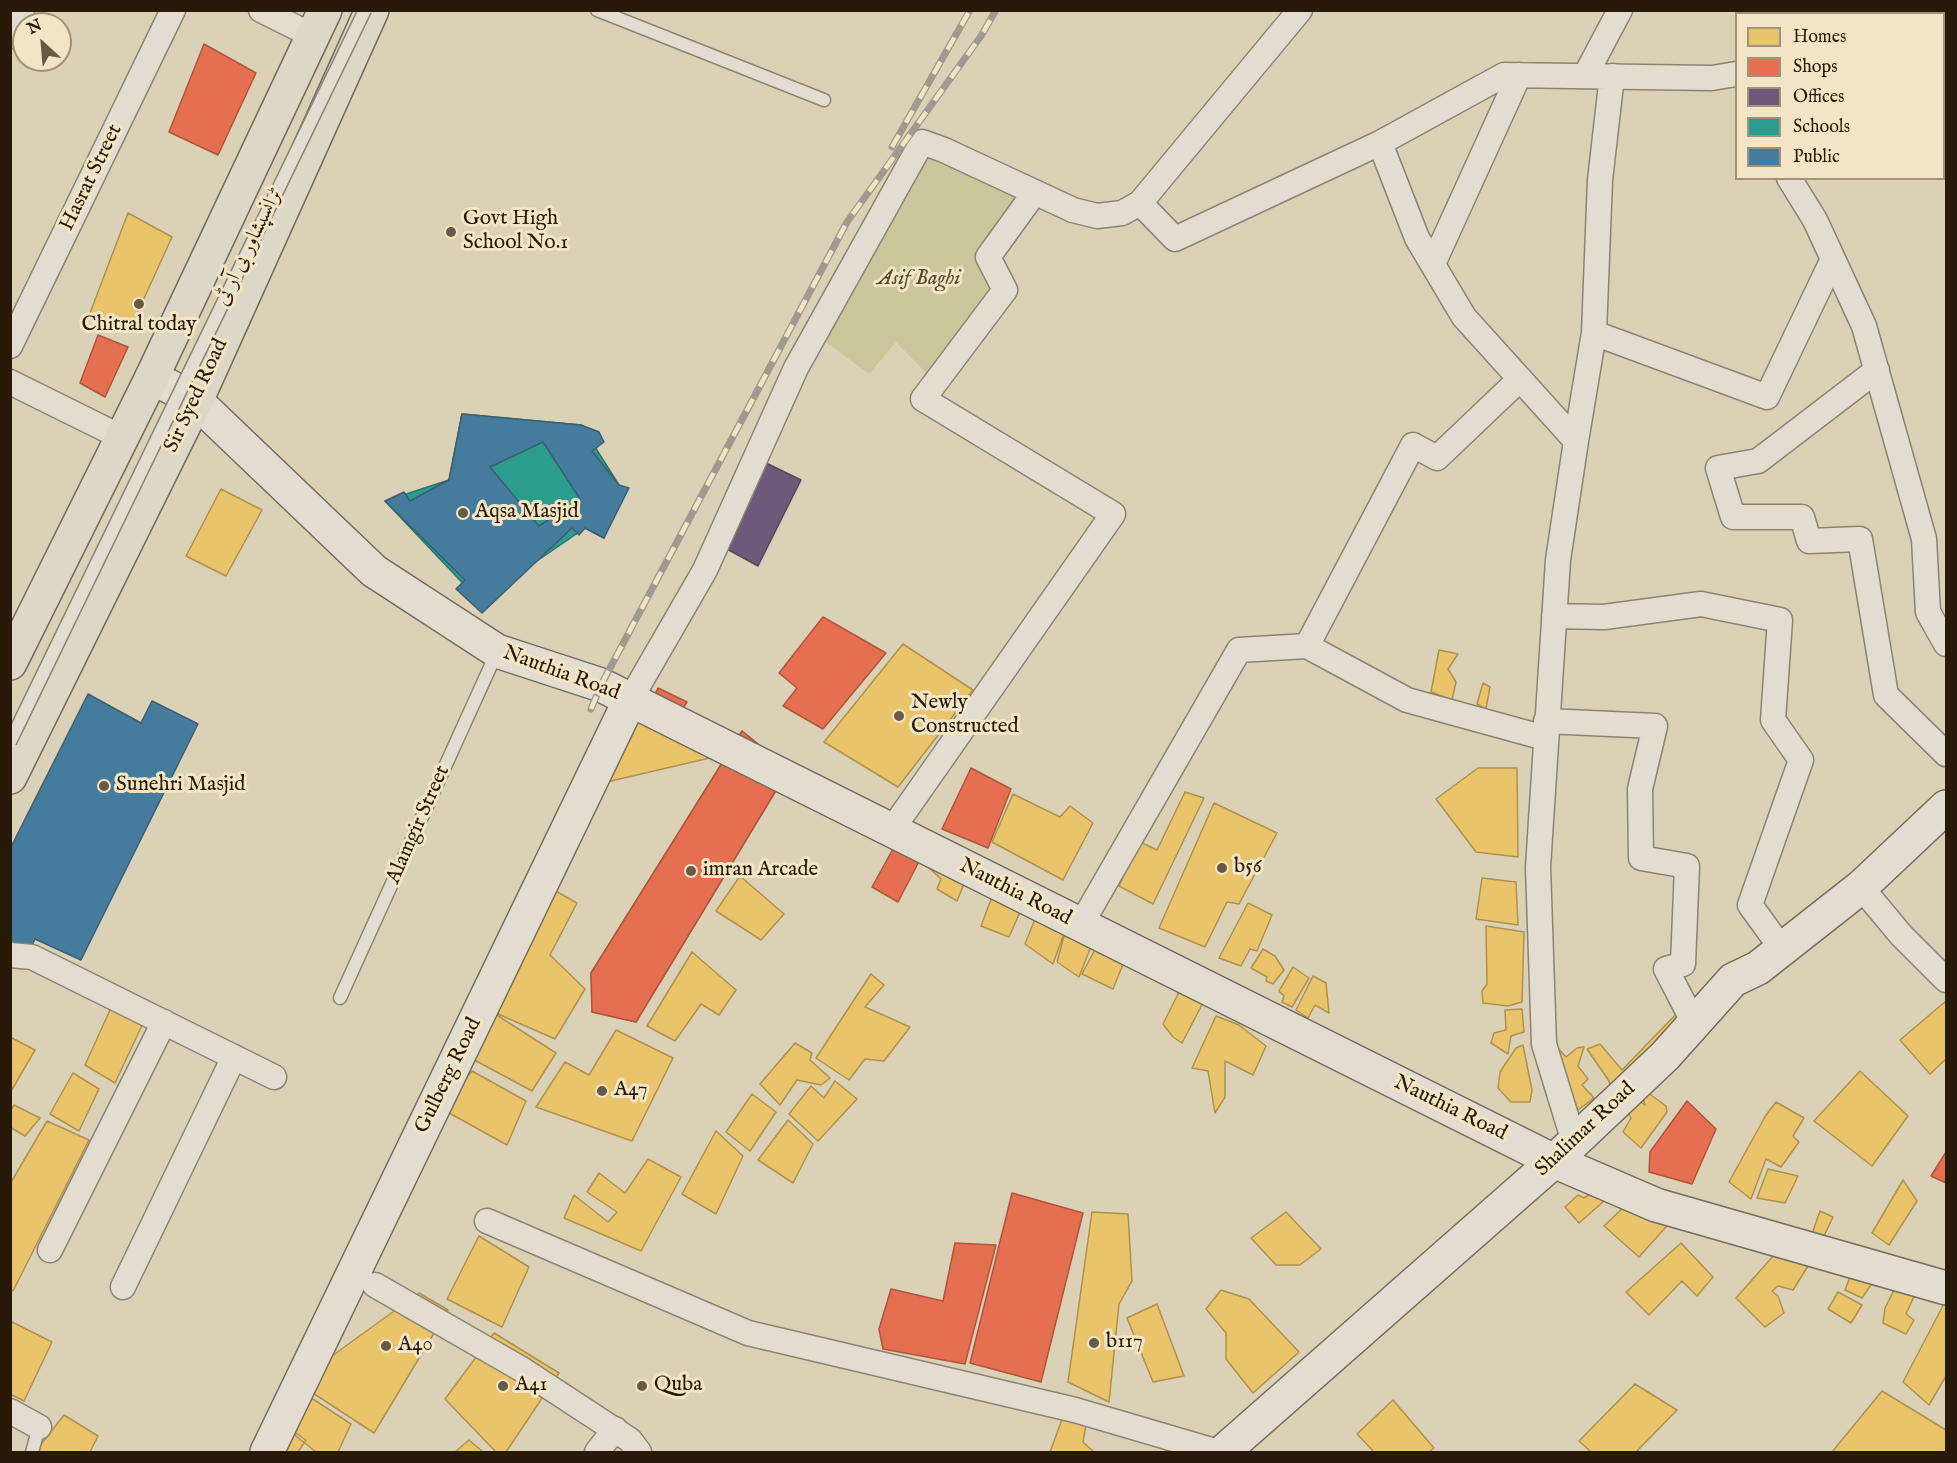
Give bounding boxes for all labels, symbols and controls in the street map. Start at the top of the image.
north arrow [12,12,72,72]
legend [1735,12,1945,180]
text: N [24,16,46,40]
text: Homes [1793,26,1846,49]
text: Shops [1793,56,1838,79]
text: Offices [1793,86,1844,109]
text: Schools [1793,116,1850,139]
street label: Hasrat Street [55,121,129,235]
text: Public [1793,146,1840,169]
street label: ٹرانسپشاور بی آر ٹی [210,184,290,310]
place label: Govt High School No.1 [463,207,568,257]
marker: Govt High School No.1 [444,225,458,239]
park label: Asif Baghi [878,267,960,293]
marker: Chitral today [132,297,146,311]
place label: Chitral today [82,313,196,339]
street label: Sir Syed Road [160,335,234,457]
place label: Aqsa Masjid [475,500,579,526]
marker: Aqsa Masjid [456,506,470,520]
street label: Nauthia Road [499,641,623,707]
place label: Newly Constructed [911,691,1019,741]
marker: Newly Constructed [892,709,906,723]
street label: Alamgir Street [382,762,456,888]
place label: Sunehri Masjid [116,773,245,799]
marker: Sunehri Masjid [97,779,111,793]
street label: Nauthia Road [955,854,1075,932]
place label: b56 [1234,855,1262,881]
place label: imran Arcade [703,858,818,884]
marker: b56 [1215,861,1229,875]
marker: imran Arcade [684,864,698,878]
street label: Gulberg Road [410,1014,488,1138]
street label: Nauthia Road [1389,1071,1511,1147]
street label: Shalimar Road [1531,1077,1641,1183]
place label: A47 [614,1078,648,1104]
marker: A47 [595,1084,609,1098]
place label: b117 [1106,1330,1143,1356]
place label: A40 [398,1333,433,1359]
marker: b117 [1087,1336,1101,1350]
marker: A40 [379,1339,393,1353]
place label: A41 [515,1373,547,1399]
place label: Quba [654,1373,702,1399]
marker: A41 [496,1379,510,1393]
marker: Quba [635,1379,649,1393]

